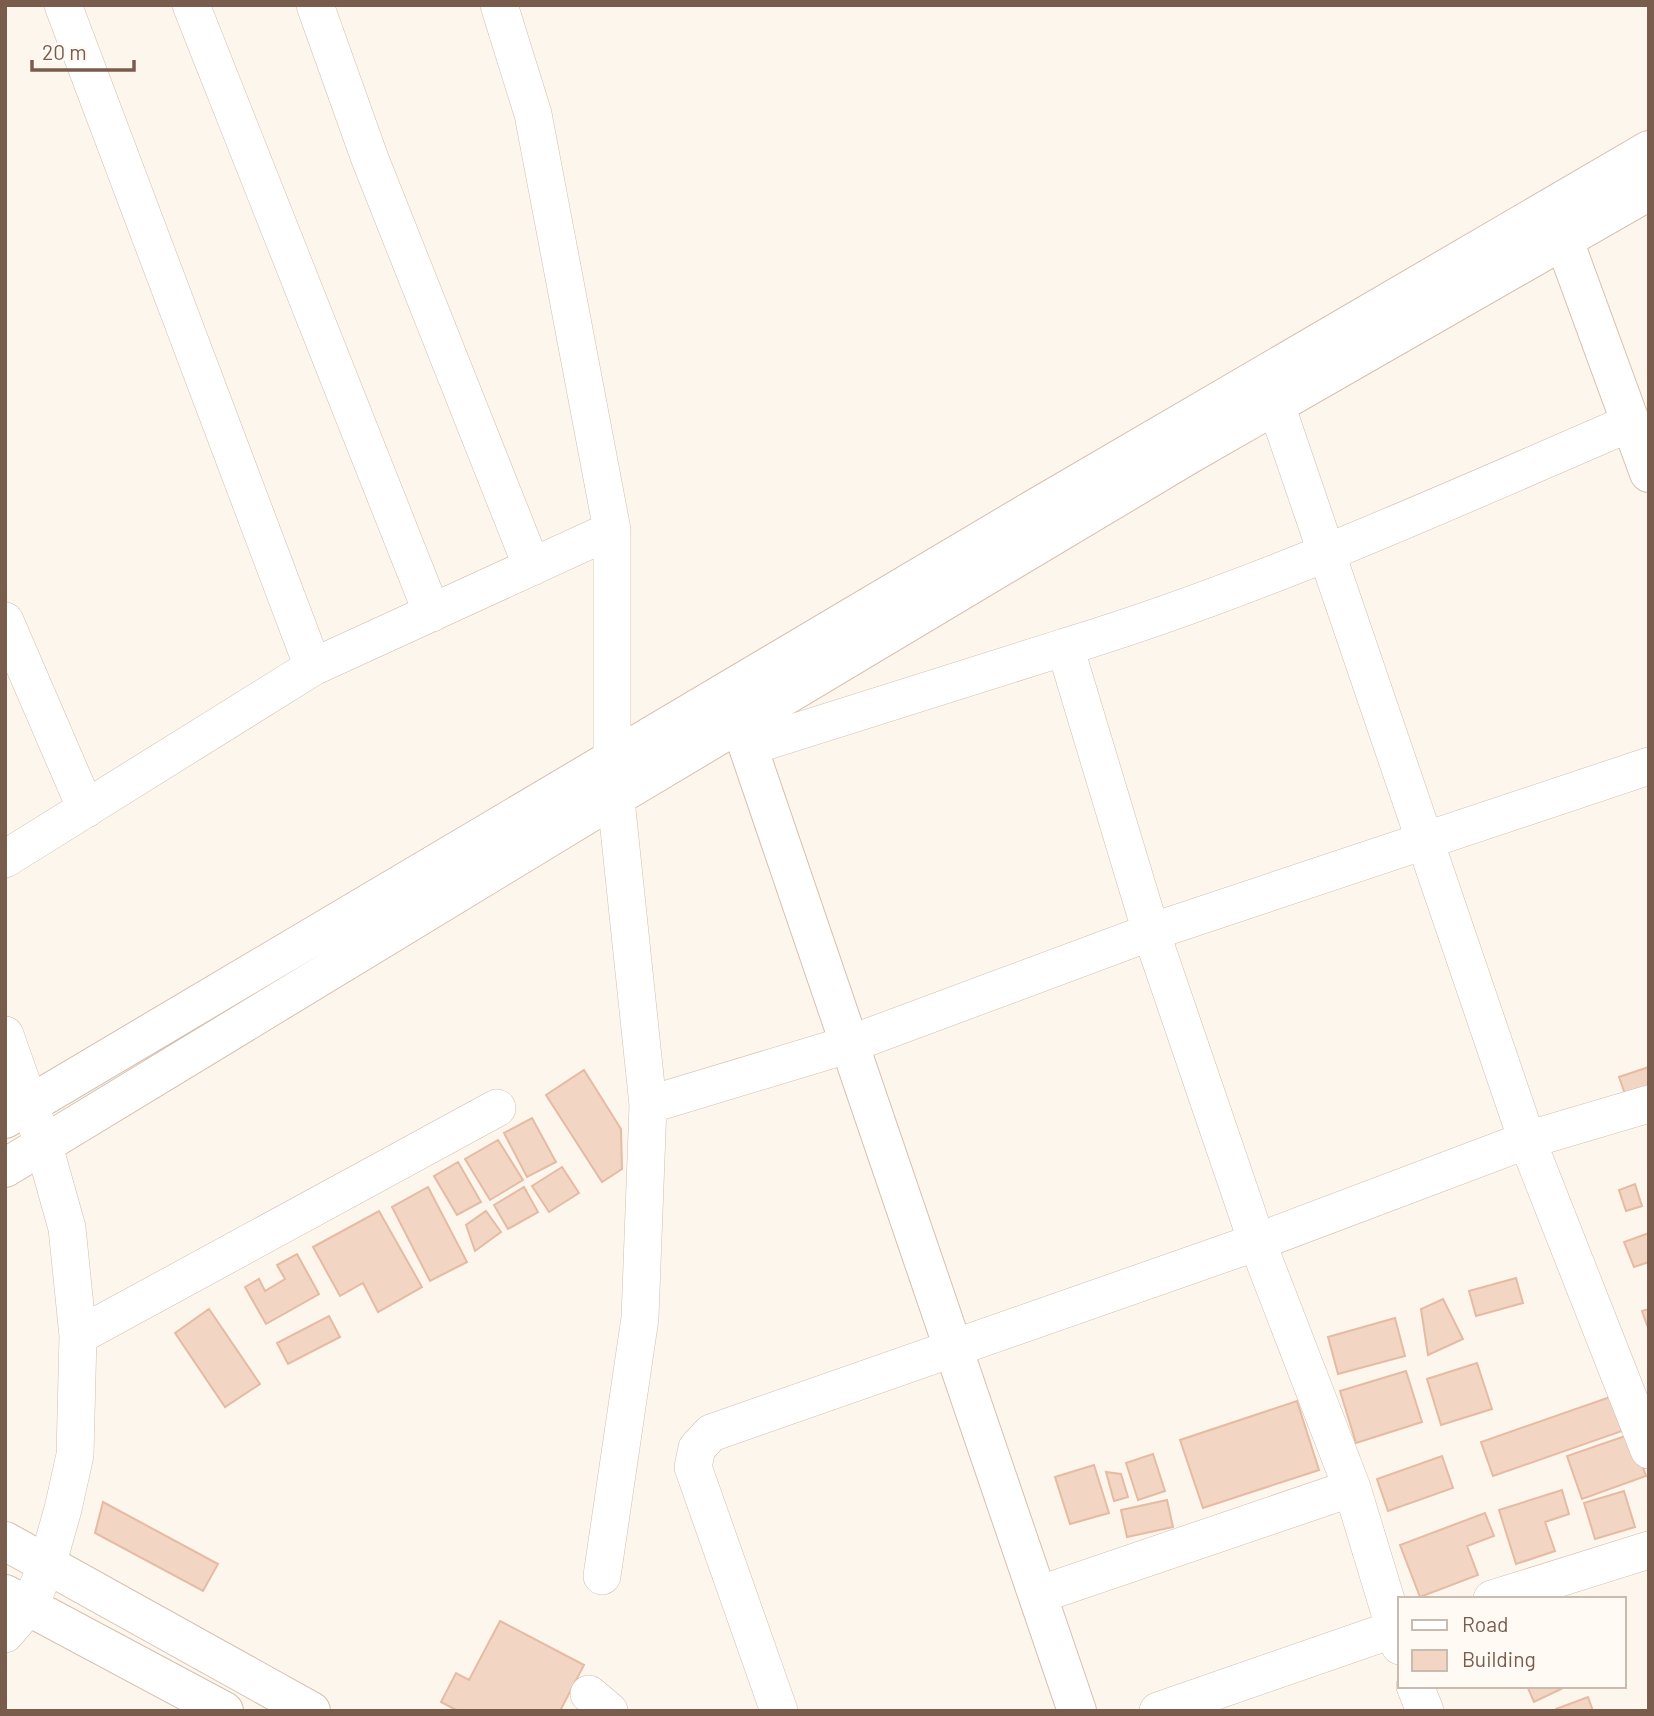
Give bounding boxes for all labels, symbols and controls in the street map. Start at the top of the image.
scale bar [32,28,133,72]
text: 20 m [42,39,87,64]
legend [1398,1597,1626,1688]
text: Road [1462,1611,1508,1636]
text: Building [1462,1646,1536,1671]

